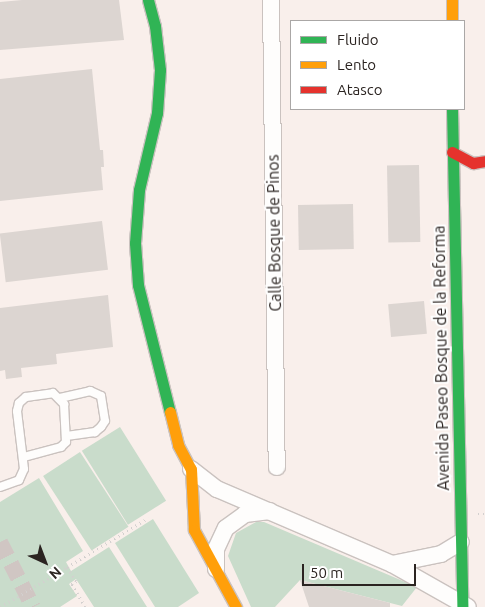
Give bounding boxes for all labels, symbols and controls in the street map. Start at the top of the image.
legend [290,20,465,110]
text: Fluido [337,31,379,48]
text: Lento [337,56,376,73]
text: Atasco [337,81,383,98]
street label: Calle Bosque de Pinos [263,154,285,312]
street label: Avenida Paseo Bosque de la Reforma [429,225,453,491]
north arrow [20,537,70,587]
scale bar [305,554,419,586]
text: N [46,564,65,582]
text: 50 m [310,564,343,581]

